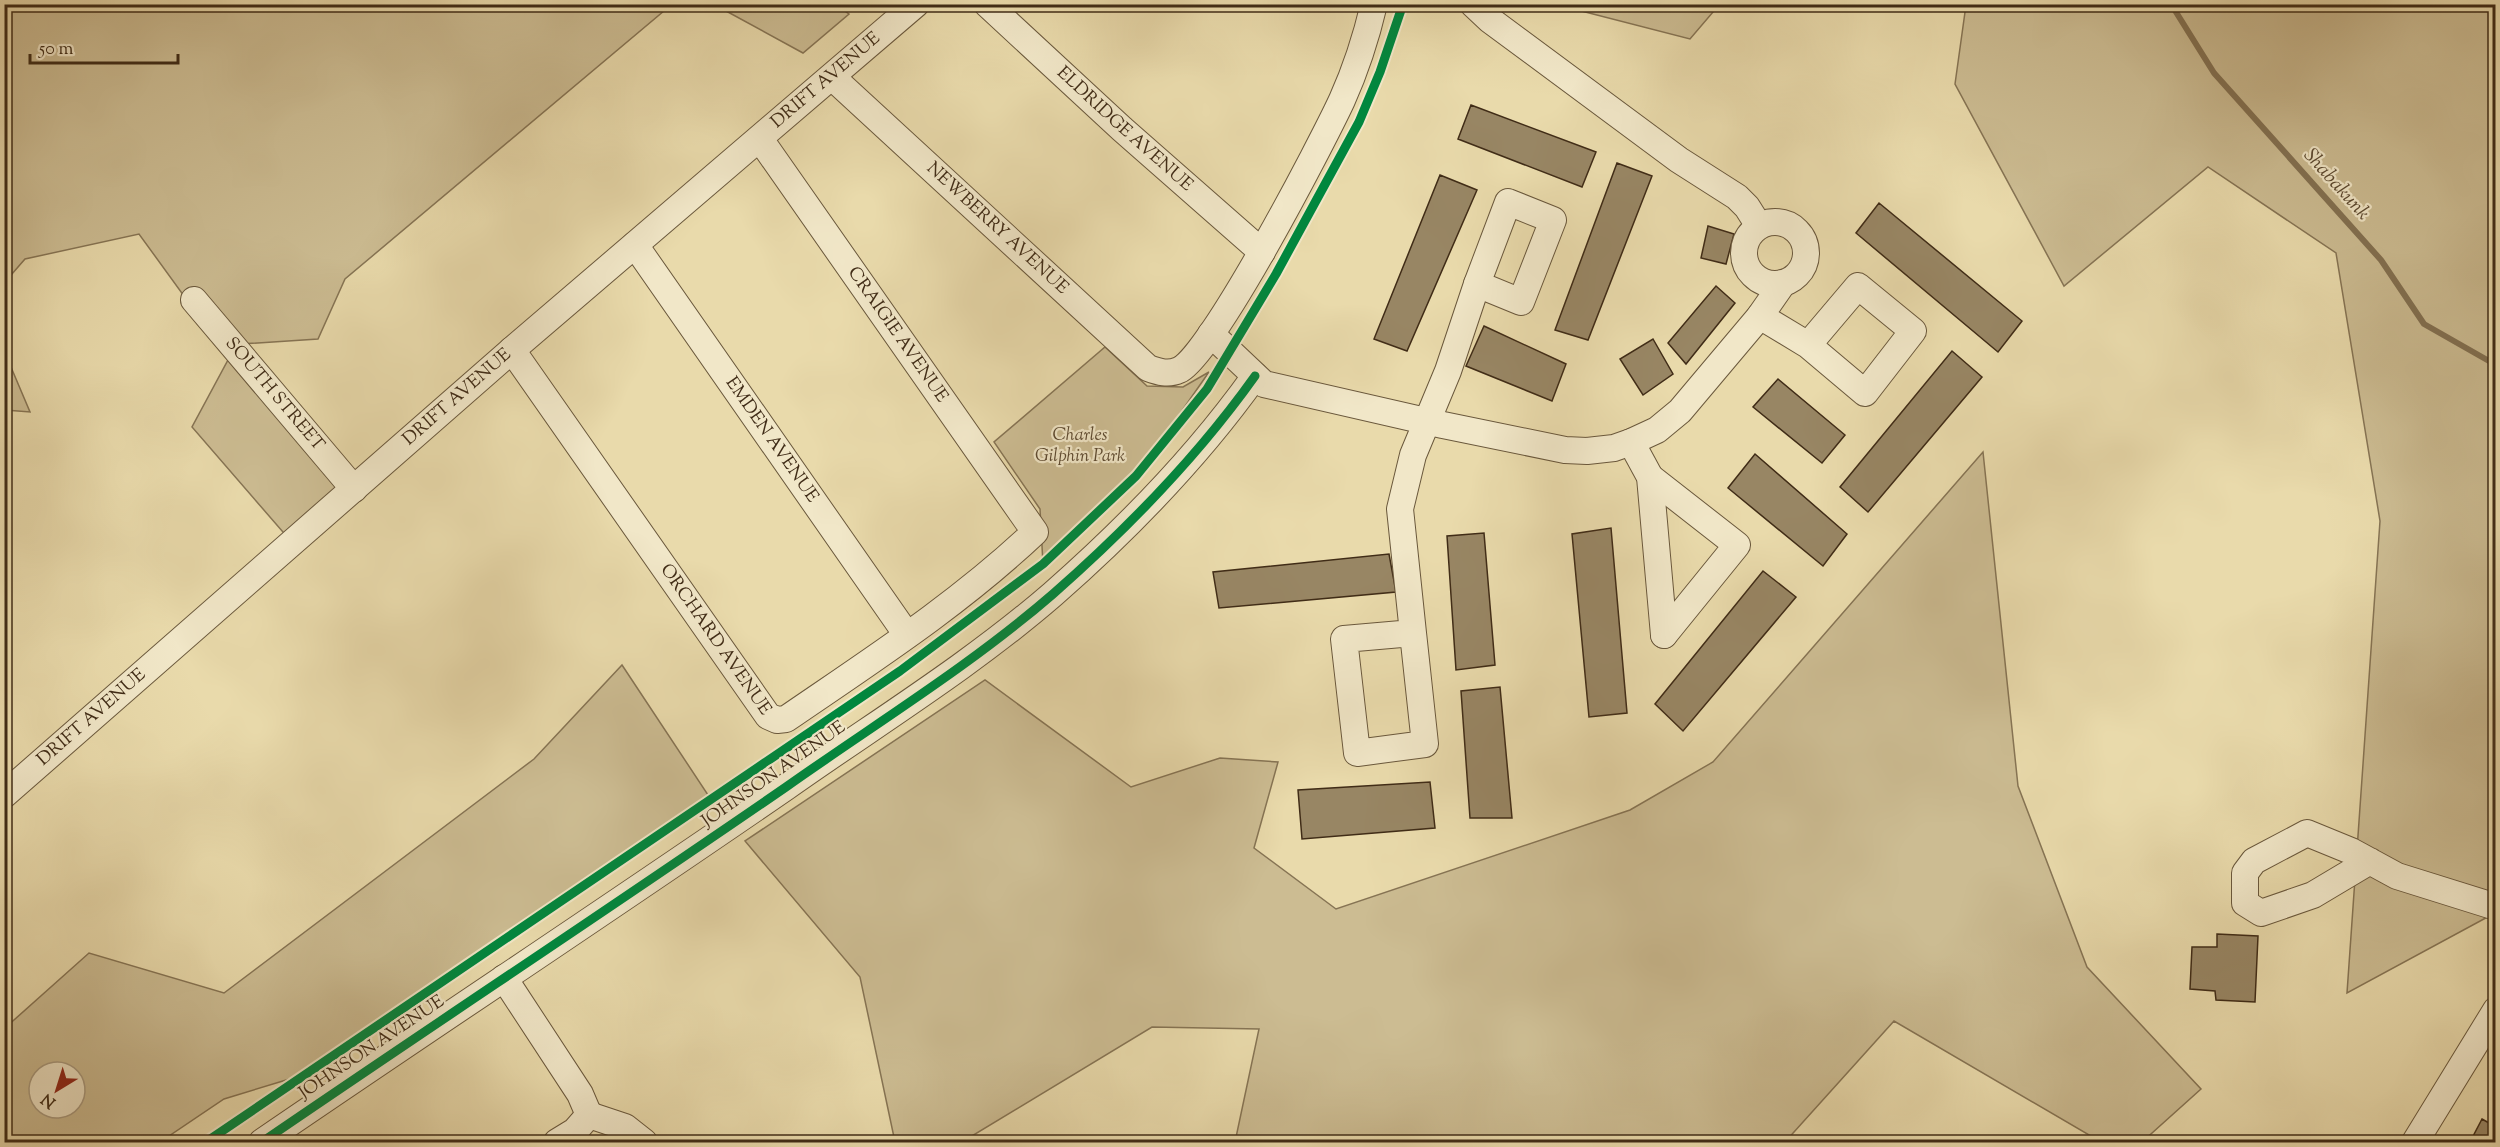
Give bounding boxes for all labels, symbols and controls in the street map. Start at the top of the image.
street label: DRIFT AVENUE [766,26,887,135]
scale bar [30,27,178,65]
text: 50 m [38,37,74,63]
street label: ELDRIDGE AVENUE [1050,61,1198,198]
water label: Shabakunk [2296,143,2376,227]
street label: NEWBERRY AVENUE [920,157,1074,301]
street label: CRAIGIE AVENUE [840,262,954,408]
street label: SOUTH STREET [218,332,330,458]
street label: DRIFT AVENUE [397,343,518,453]
street label: EMDEN AVENUE [718,372,824,509]
park label: Charles Gilphin Park [1035,423,1125,470]
street label: ORCHARD AVENUE [653,559,777,721]
street label: DRIFT AVENUE [32,663,152,773]
street label: JOHNSON AVENUE [696,715,851,835]
street label: JOHNSON AVENUE [293,989,450,1107]
north arrow [27,1060,87,1120]
text: N [37,1087,61,1113]

